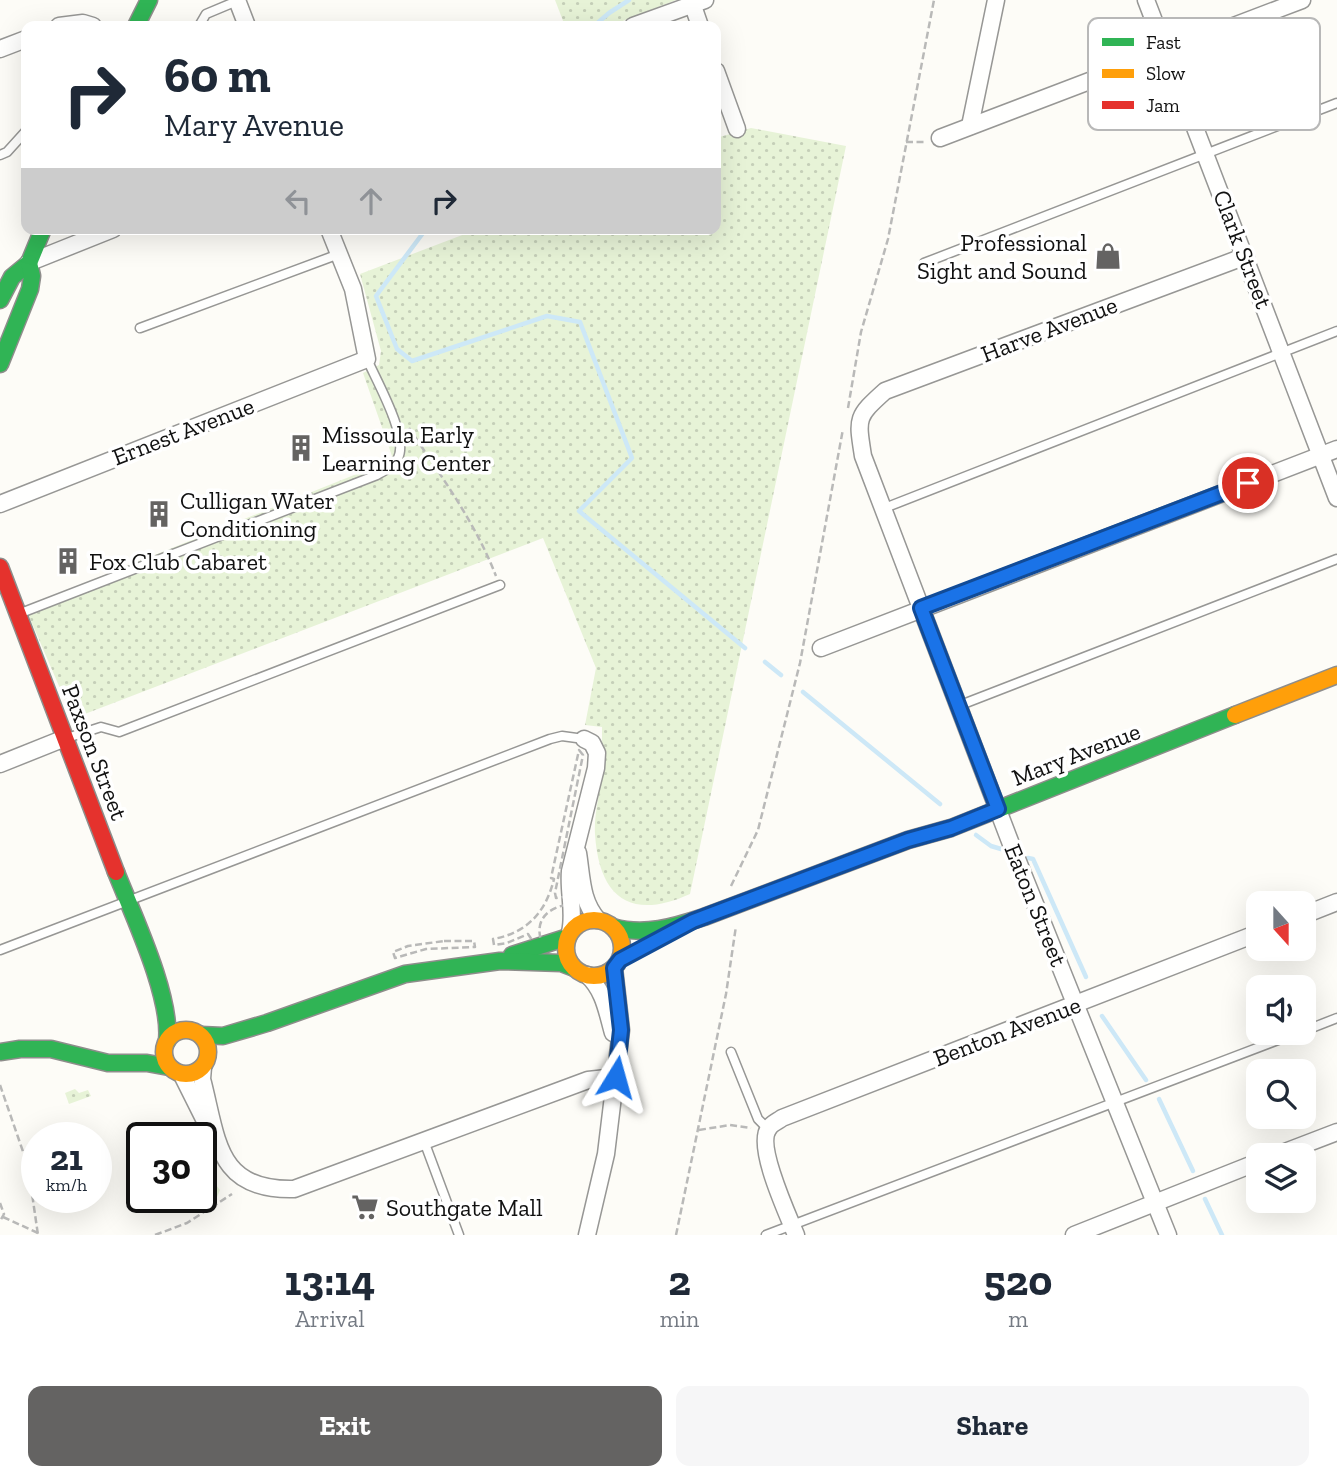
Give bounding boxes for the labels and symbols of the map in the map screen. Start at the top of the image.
legend [1088,18,1320,130]
text: Fast [1146,31,1181,54]
text: Slow [1146,62,1186,85]
text: Jam [1146,94,1180,117]
street label: Clark Street [1207,186,1279,312]
place label: Professional Sight and Sound [917,228,1087,285]
shop icon: Professional Sight and Sound [1093,241,1123,271]
street label: Harve Avenue [977,290,1121,368]
street label: Ernest Avenue [108,391,258,471]
place label: Missoula Early Learning Center [322,420,492,477]
building icon: Missoula Early Learning Center [286,433,316,463]
pin [1218,453,1278,513]
place label: Culligan Water Conditioning [180,486,335,543]
building icon: Culligan Water Conditioning [144,499,174,529]
building icon: Fox Club Cabaret [53,546,83,576]
place label: Fox Club Cabaret [89,547,267,576]
street label: Paxson Street [56,680,134,824]
street label: Mary Avenue [1008,716,1144,792]
street label: Eaton Street [998,840,1074,970]
north arrow [1246,891,1316,961]
street label: Benton Avenue [929,990,1085,1072]
position arrow [579,1040,653,1114]
speed limit sign: 30 [126,1122,217,1213]
supermarket icon: Southgate Mall [350,1192,380,1222]
place label: Southgate Mall [386,1193,543,1222]

